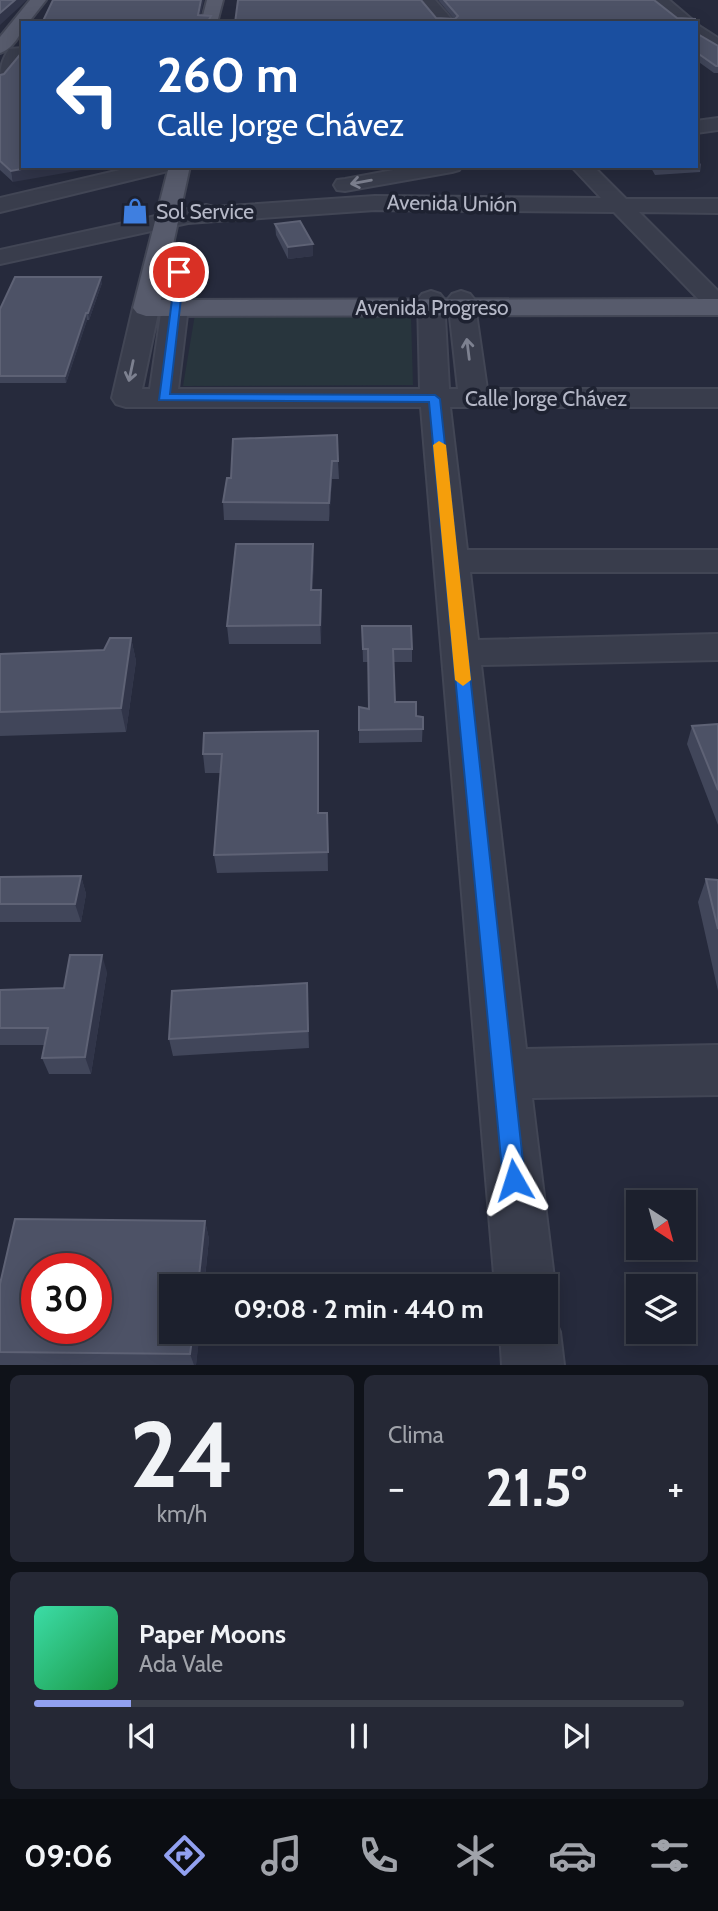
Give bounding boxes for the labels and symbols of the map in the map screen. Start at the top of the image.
one-way arrow [350,176,373,189]
street label: Avenida Unión [387,189,517,217]
shop icon: Sol Service [120,196,150,226]
place label: Sol Service [156,199,254,224]
pin [149,242,209,302]
street label: Avenida Progreso [355,295,509,320]
one-way arrow [461,338,474,360]
one-way arrow [124,359,138,382]
street label: Calle Jorge Chávez [465,386,627,411]
position arrow [477,1143,551,1217]
north arrow [626,1190,696,1260]
speed limit sign: 30 [21,1253,112,1344]

